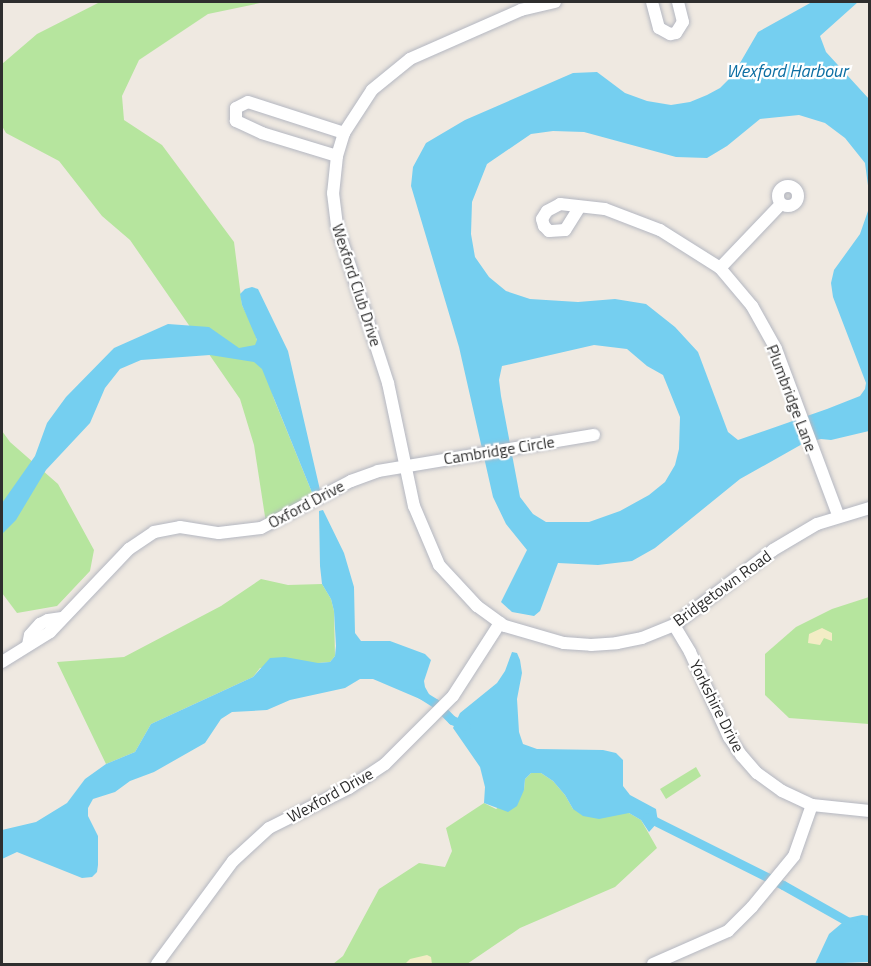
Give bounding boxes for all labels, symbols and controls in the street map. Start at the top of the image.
water label: Wexford Harbour [726,60,848,82]
street label: Wexford Club Drive [328,221,386,349]
street label: Plumbridge Lane [763,342,821,454]
street label: Cambridge Circle [442,432,556,468]
street label: Oxford Drive [265,476,347,532]
street label: Bridgetown Road [669,546,775,630]
street label: Yorkshire Drive [686,657,748,755]
street label: Wexford Drive [284,764,376,826]

